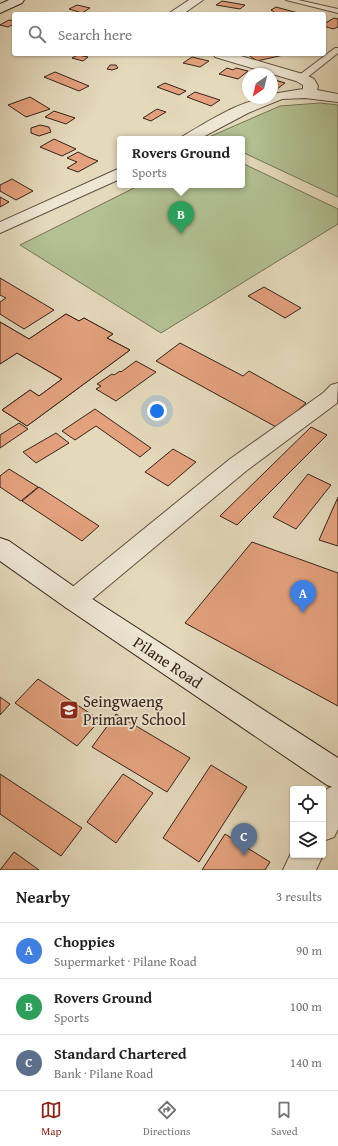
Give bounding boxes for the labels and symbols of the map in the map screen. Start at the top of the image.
north arrow [242,68,278,104]
pin: B [168,201,194,234]
your location [147,401,167,421]
pin: A [290,580,316,613]
street label: Pilane Road [129,630,208,694]
place label: Seingwaeng Primary School [83,689,186,731]
school or university icon: Seingwaeng Primary School [58,699,80,721]
pin: C [231,823,257,856]

